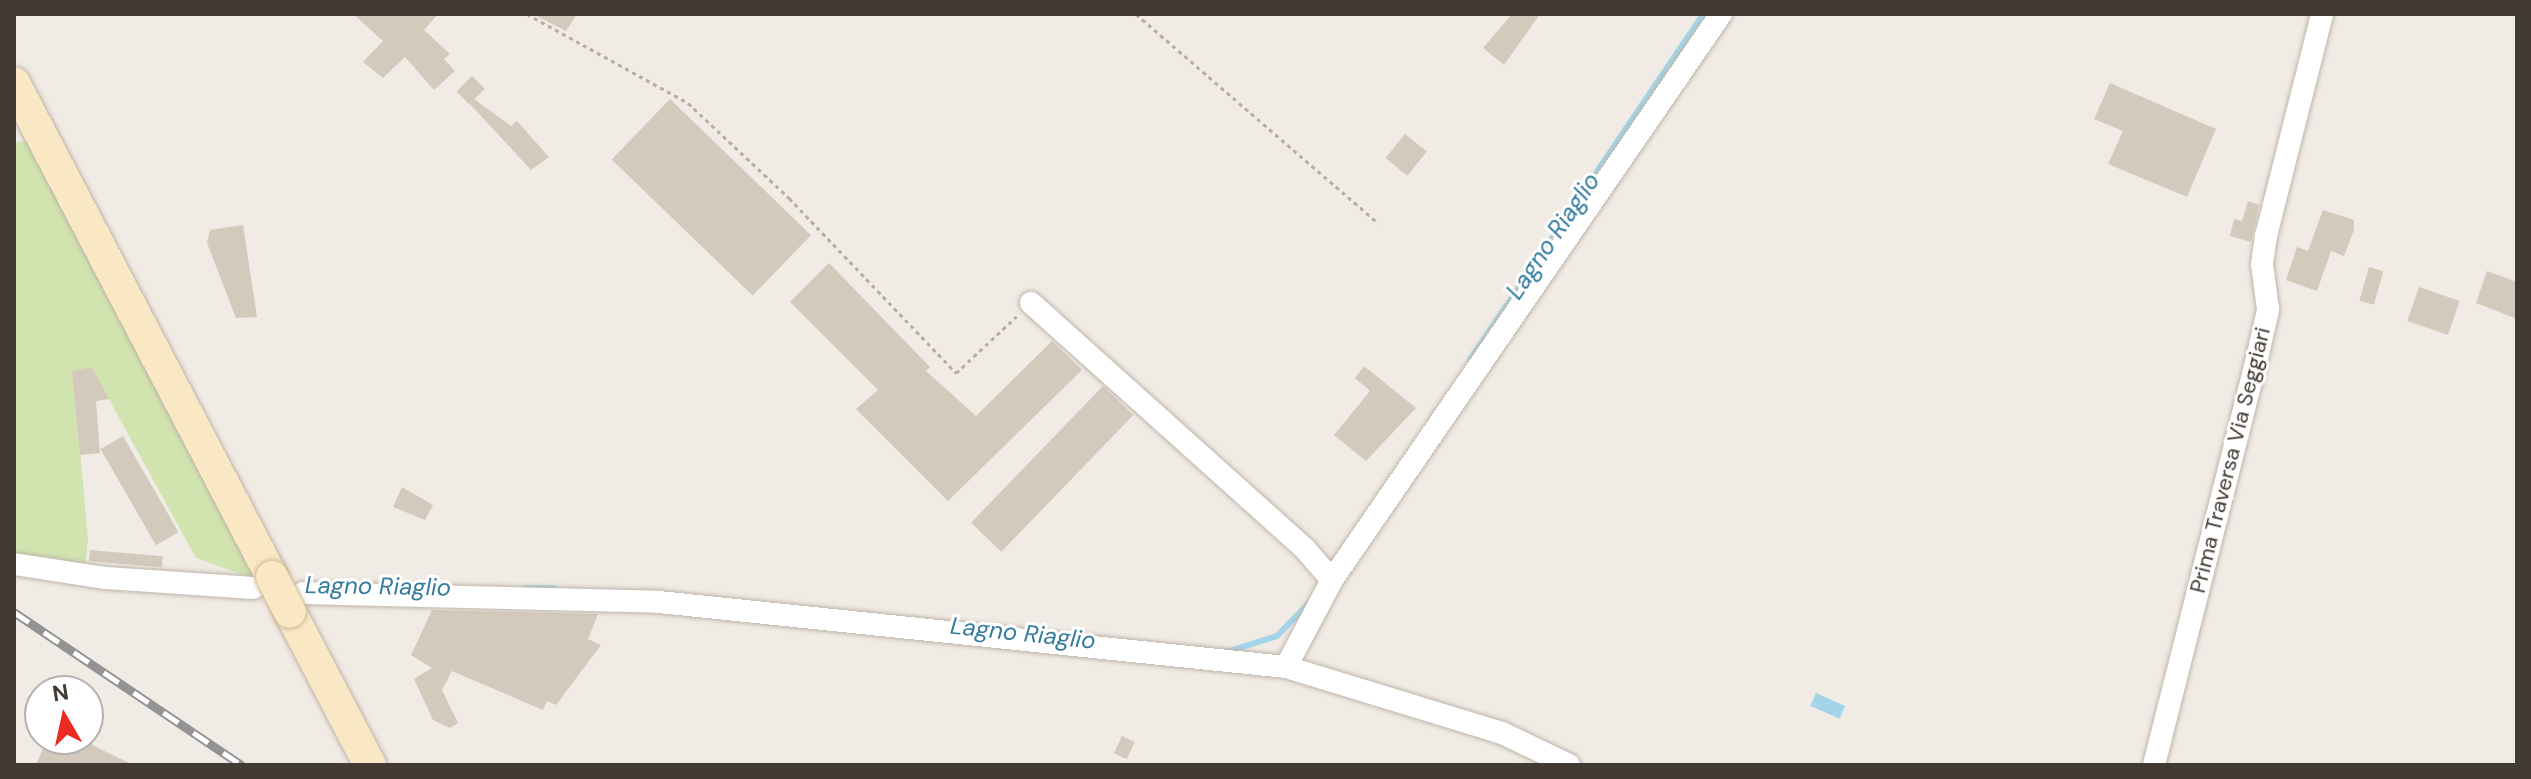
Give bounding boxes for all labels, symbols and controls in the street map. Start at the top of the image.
water label: Lagno Riaglio [1500,167,1606,305]
street label: Prima Traversa Via Seggiari [2184,324,2276,596]
water label: Lagno Riaglio [305,570,451,602]
water label: Lagno Riaglio [949,611,1097,655]
north arrow [24,675,104,755]
text: N [50,677,71,708]

